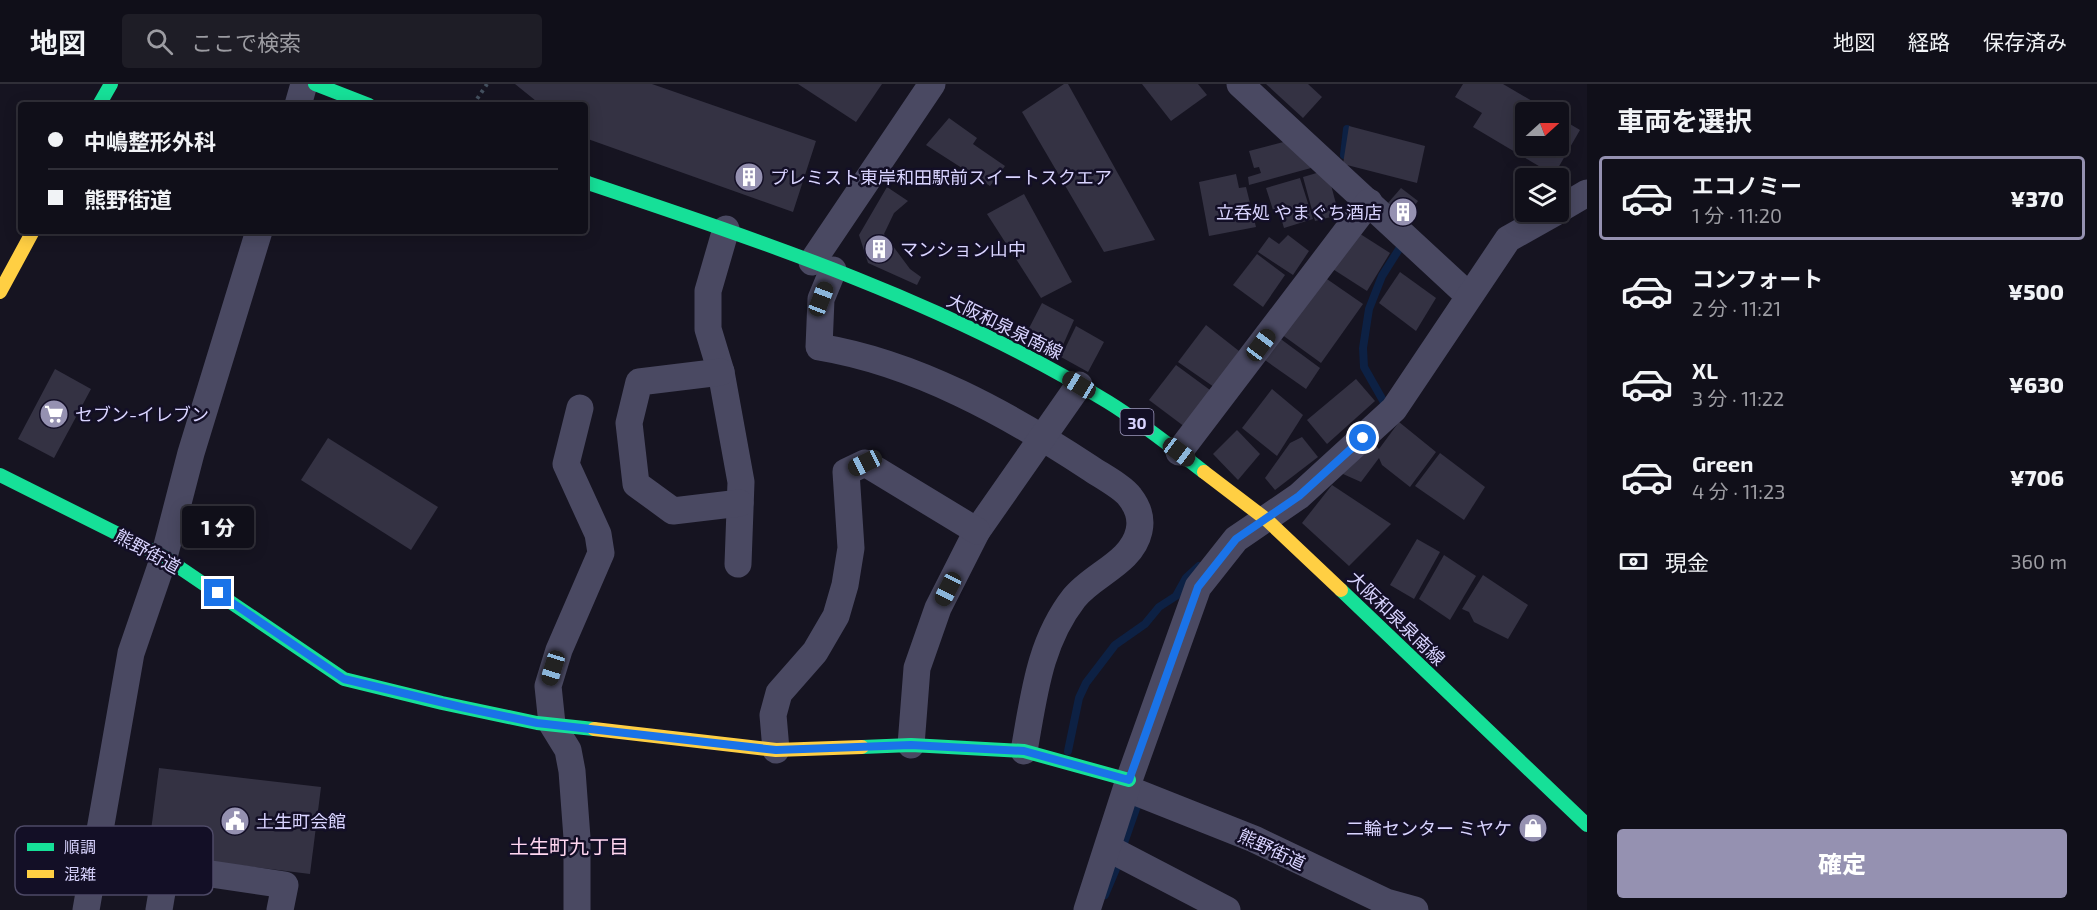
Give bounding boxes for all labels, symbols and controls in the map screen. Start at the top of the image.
search box [122,14,542,68]
text: 地図 [30,25,86,59]
icon: search [143,25,176,58]
text: ここで検索 [191,29,301,55]
text: 地図 [1833,29,1875,54]
text: 経路 [1908,29,1950,54]
text: 保存済み [1983,29,2067,54]
north arrow [1515,102,1569,156]
map controls [1515,102,1569,222]
text: 車両を選択 [1617,104,1752,136]
text: 中嶋整形外科 [84,128,216,154]
building icon: プレミスト東岸和田駅前スイートスクエア [733,161,765,193]
place label: プレミスト東岸和田駅前スイートスクエア [770,166,1112,188]
button: layers [1515,168,1569,222]
icon: car [1620,171,1674,225]
text: エコノミー [1692,172,1802,198]
text: ¥370 [2010,185,2064,211]
text: 熊野街道 [84,186,172,212]
building icon: 立呑処 やまぐち酒店 [1387,196,1419,228]
place label: 立呑処 やまぐち酒店 [1216,201,1382,223]
text: 1 分 · 11:20 [1692,203,1782,227]
building icon: マンション山中 [863,233,895,265]
place label: マンション山中 [900,238,1026,260]
icon: car [1620,264,1674,318]
text: コンフォート [1692,265,1823,291]
text: ¥500 [2008,278,2064,304]
car [806,279,836,319]
street label: 大阪和泉泉南線 [944,288,1066,364]
text: 2 分 · 11:21 [1692,296,1781,320]
car [1243,325,1279,365]
icon: car [1620,357,1674,411]
text: XL [1692,357,1718,383]
car [1059,368,1099,402]
text: ¥630 [2009,371,2064,397]
text: 3 分 · 11:22 [1692,386,1784,410]
supermarket icon: セブン-イレブン [38,398,70,430]
place label: セブン-イレブン [75,403,209,425]
road number: 30 [1120,409,1154,435]
route start [1349,424,1376,451]
car [1159,434,1199,470]
car [845,447,885,479]
icon: car [1620,450,1674,504]
text: Green [1692,450,1754,476]
text: ¥706 [2010,464,2064,490]
text: 4 分 · 11:23 [1692,479,1785,503]
callout: 1 分 [182,506,254,548]
text: 1 分 [201,515,235,539]
street label: 熊野街道 [111,524,185,578]
icon: cash [1617,545,1650,578]
text: 現金 [1665,549,1709,575]
text: 360 m [2010,549,2067,573]
street label: 大阪和泉泉南線 [1344,566,1450,670]
car [932,569,964,609]
route end [204,579,231,606]
car [539,648,567,688]
public building icon: 土生町会館 [219,805,251,837]
place label: 土生町会館 [256,810,346,832]
shop icon: 二輪センター ミヤケ [1517,812,1549,844]
place label: 二輪センター ミヤケ [1346,817,1512,839]
street label: 熊野街道 [1235,824,1309,874]
legend [15,826,213,895]
button: 確定 [1617,829,2067,898]
district label: 土生町九丁目 [509,834,629,858]
text: 順調 [64,837,96,856]
text: 混雑 [64,864,96,883]

